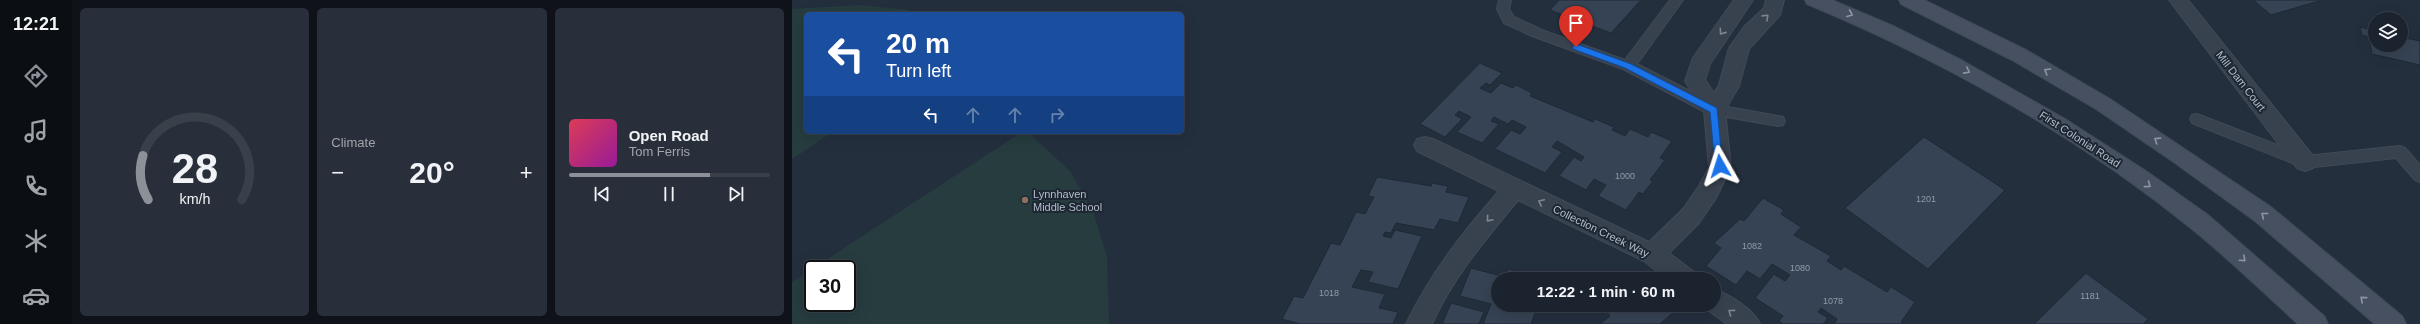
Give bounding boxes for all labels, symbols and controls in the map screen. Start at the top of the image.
pin [1559,6,1593,47]
one-way arrow [1847,10,1854,18]
icon: arrive [1565,12,1587,34]
map controls [2368,12,2408,52]
button: layers [2368,12,2408,52]
text: 12:21 [13,14,59,34]
one-way arrow [1761,14,1769,22]
icon: left [820,28,872,80]
text: 20 m [886,28,950,59]
one-way arrow [1719,28,1727,35]
street label: Mill Dam Court [2214,49,2268,113]
text: Turn left [886,61,951,81]
icon: directions [22,62,50,90]
one-way arrow [1963,66,1970,73]
one-way arrow [2044,69,2051,76]
icon: left [920,104,942,126]
icon: ahead [962,104,984,126]
icon: ahead [1004,104,1026,126]
icon: right [1046,104,1068,126]
street label: First Colonial Road [2038,108,2122,170]
icon: music [22,117,50,145]
text: Open Road [629,127,709,144]
text: Climate [331,135,375,150]
one-way arrow [2154,138,2161,145]
text: Tom Ferris [629,144,690,159]
text: 28 [172,145,218,192]
position arrow [1699,145,1741,187]
text: 20° [409,156,455,189]
text: − [331,160,344,185]
text: + [520,160,533,185]
house number: 1000 [1615,171,1635,181]
icon: phone [22,172,50,200]
one-way arrow [2144,180,2151,187]
icon: previous [591,183,613,205]
icon: pause [658,183,680,205]
icon: next [725,183,747,205]
place label: Lynnhaven Middle School [1033,188,1102,213]
text: km/h [179,191,210,207]
house number: 1201 [1916,194,1936,204]
marker: Lynnhaven Middle School [1020,195,1030,205]
one-way arrow [1538,199,1545,207]
street label: Collection Creek Way [1551,203,1651,260]
one-way arrow [2261,213,2268,220]
one-way arrow [1486,214,1493,221]
icon: climate [22,227,50,255]
house number: 1082 [1742,241,1762,251]
one-way arrow [2238,254,2246,262]
speed limit sign: 30 [804,260,856,312]
house number: 1080 [1790,263,1810,273]
icon: car [22,282,50,310]
text: 12:22 · 1 min · 60 m [1537,283,1675,300]
house number: 1018 [1319,288,1339,298]
house number: 1181 [2080,291,2100,301]
house number: 1078 [1823,296,1843,306]
one-way arrow [2360,296,2368,303]
one-way arrow [1728,310,1735,317]

